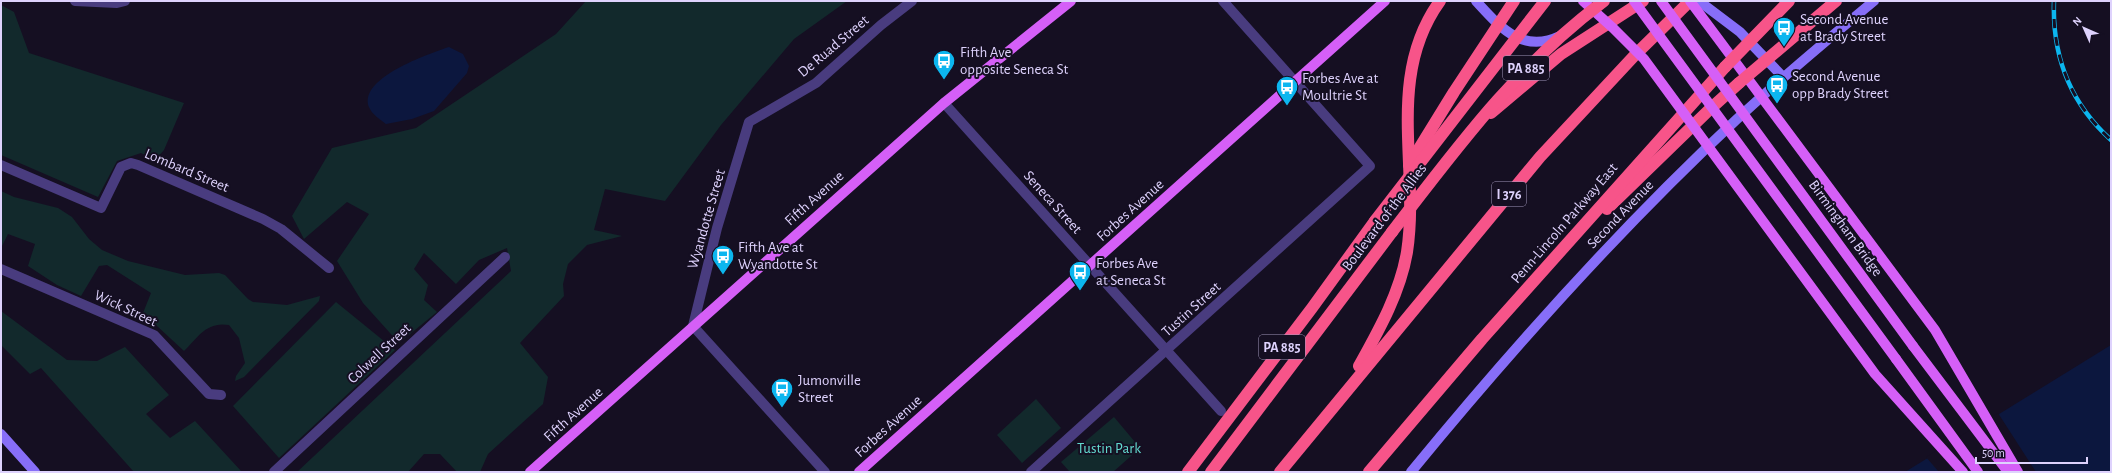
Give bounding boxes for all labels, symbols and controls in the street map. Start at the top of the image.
north arrow [2064,8,2104,48]
street label: De Ruad Street [795,12,872,80]
place label: Second Avenue at Brady Street [1800,12,1888,44]
bus stop icon: Second Avenue at Brady Street [1771,15,1797,48]
text: N [2071,15,2084,28]
place label: Fifth Ave opposite Seneca St [960,45,1069,77]
bus stop icon: Fifth Ave opposite Seneca St [931,48,957,81]
road number: PA 885 [1503,56,1549,80]
place label: Second Avenue opp Brady Street [1792,69,1889,101]
place label: Forbes Ave at Moultrie St [1302,71,1379,103]
bus stop icon: Second Avenue opp Brady Street [1764,72,1790,105]
bus stop icon: Forbes Ave at Moultrie St [1274,74,1300,107]
street label: Lombard Street [142,146,231,195]
street label: Penn-Lincoln Parkway East [1508,160,1621,286]
street label: Boulevard of the Allies [1339,161,1429,274]
street label: Wyandotte Street [685,167,728,271]
street label: Fifth Avenue [782,168,847,229]
street label: Seneca Street [1021,168,1085,237]
street label: Forbes Avenue [1094,176,1167,244]
street label: Second Avenue [1584,177,1657,251]
street label: Birmingham Bridge [1806,178,1885,279]
road number: I 376 [1492,182,1526,206]
place label: Fifth Ave at Wyandotte St [738,240,818,272]
bus stop icon: Fifth Ave at Wyandotte St [710,243,736,276]
place label: Forbes Ave at Seneca St [1096,256,1166,288]
bus stop icon: Forbes Ave at Seneca St [1067,259,1093,292]
street label: Tustin Street [1159,279,1224,339]
street label: Wick Street [92,287,160,330]
street label: Colwell Street [345,320,414,386]
road number: PA 885 [1259,335,1305,359]
place label: Jumonville Street [798,373,861,405]
bus stop icon: Jumonville Street [769,376,795,409]
street label: Fifth Avenue [541,384,606,445]
street label: Forbes Avenue [852,392,925,460]
scale bar [1976,439,2087,465]
park label: Tustin Park [1077,441,1141,456]
text: 50 m [1982,447,2005,459]

